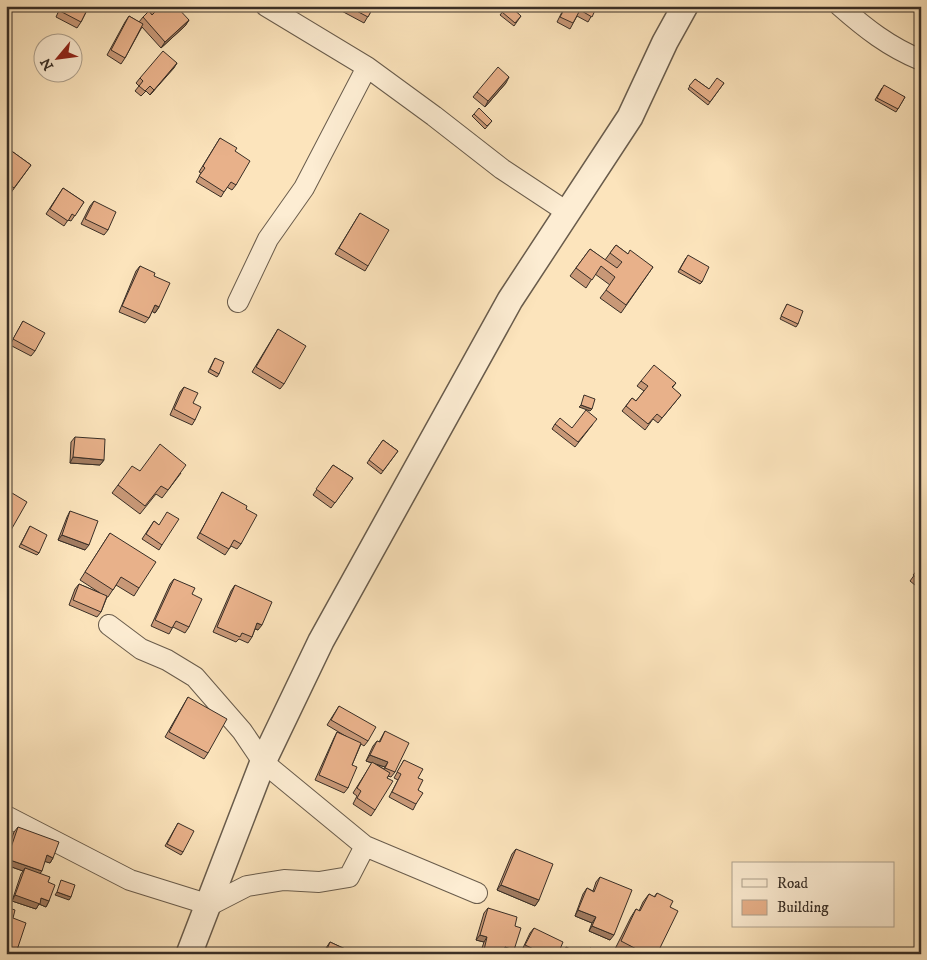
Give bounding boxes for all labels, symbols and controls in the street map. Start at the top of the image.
north arrow [32,32,82,82]
text: N [37,54,58,73]
legend [732,862,894,928]
text: Road [777,874,809,893]
text: Building [777,898,829,917]

